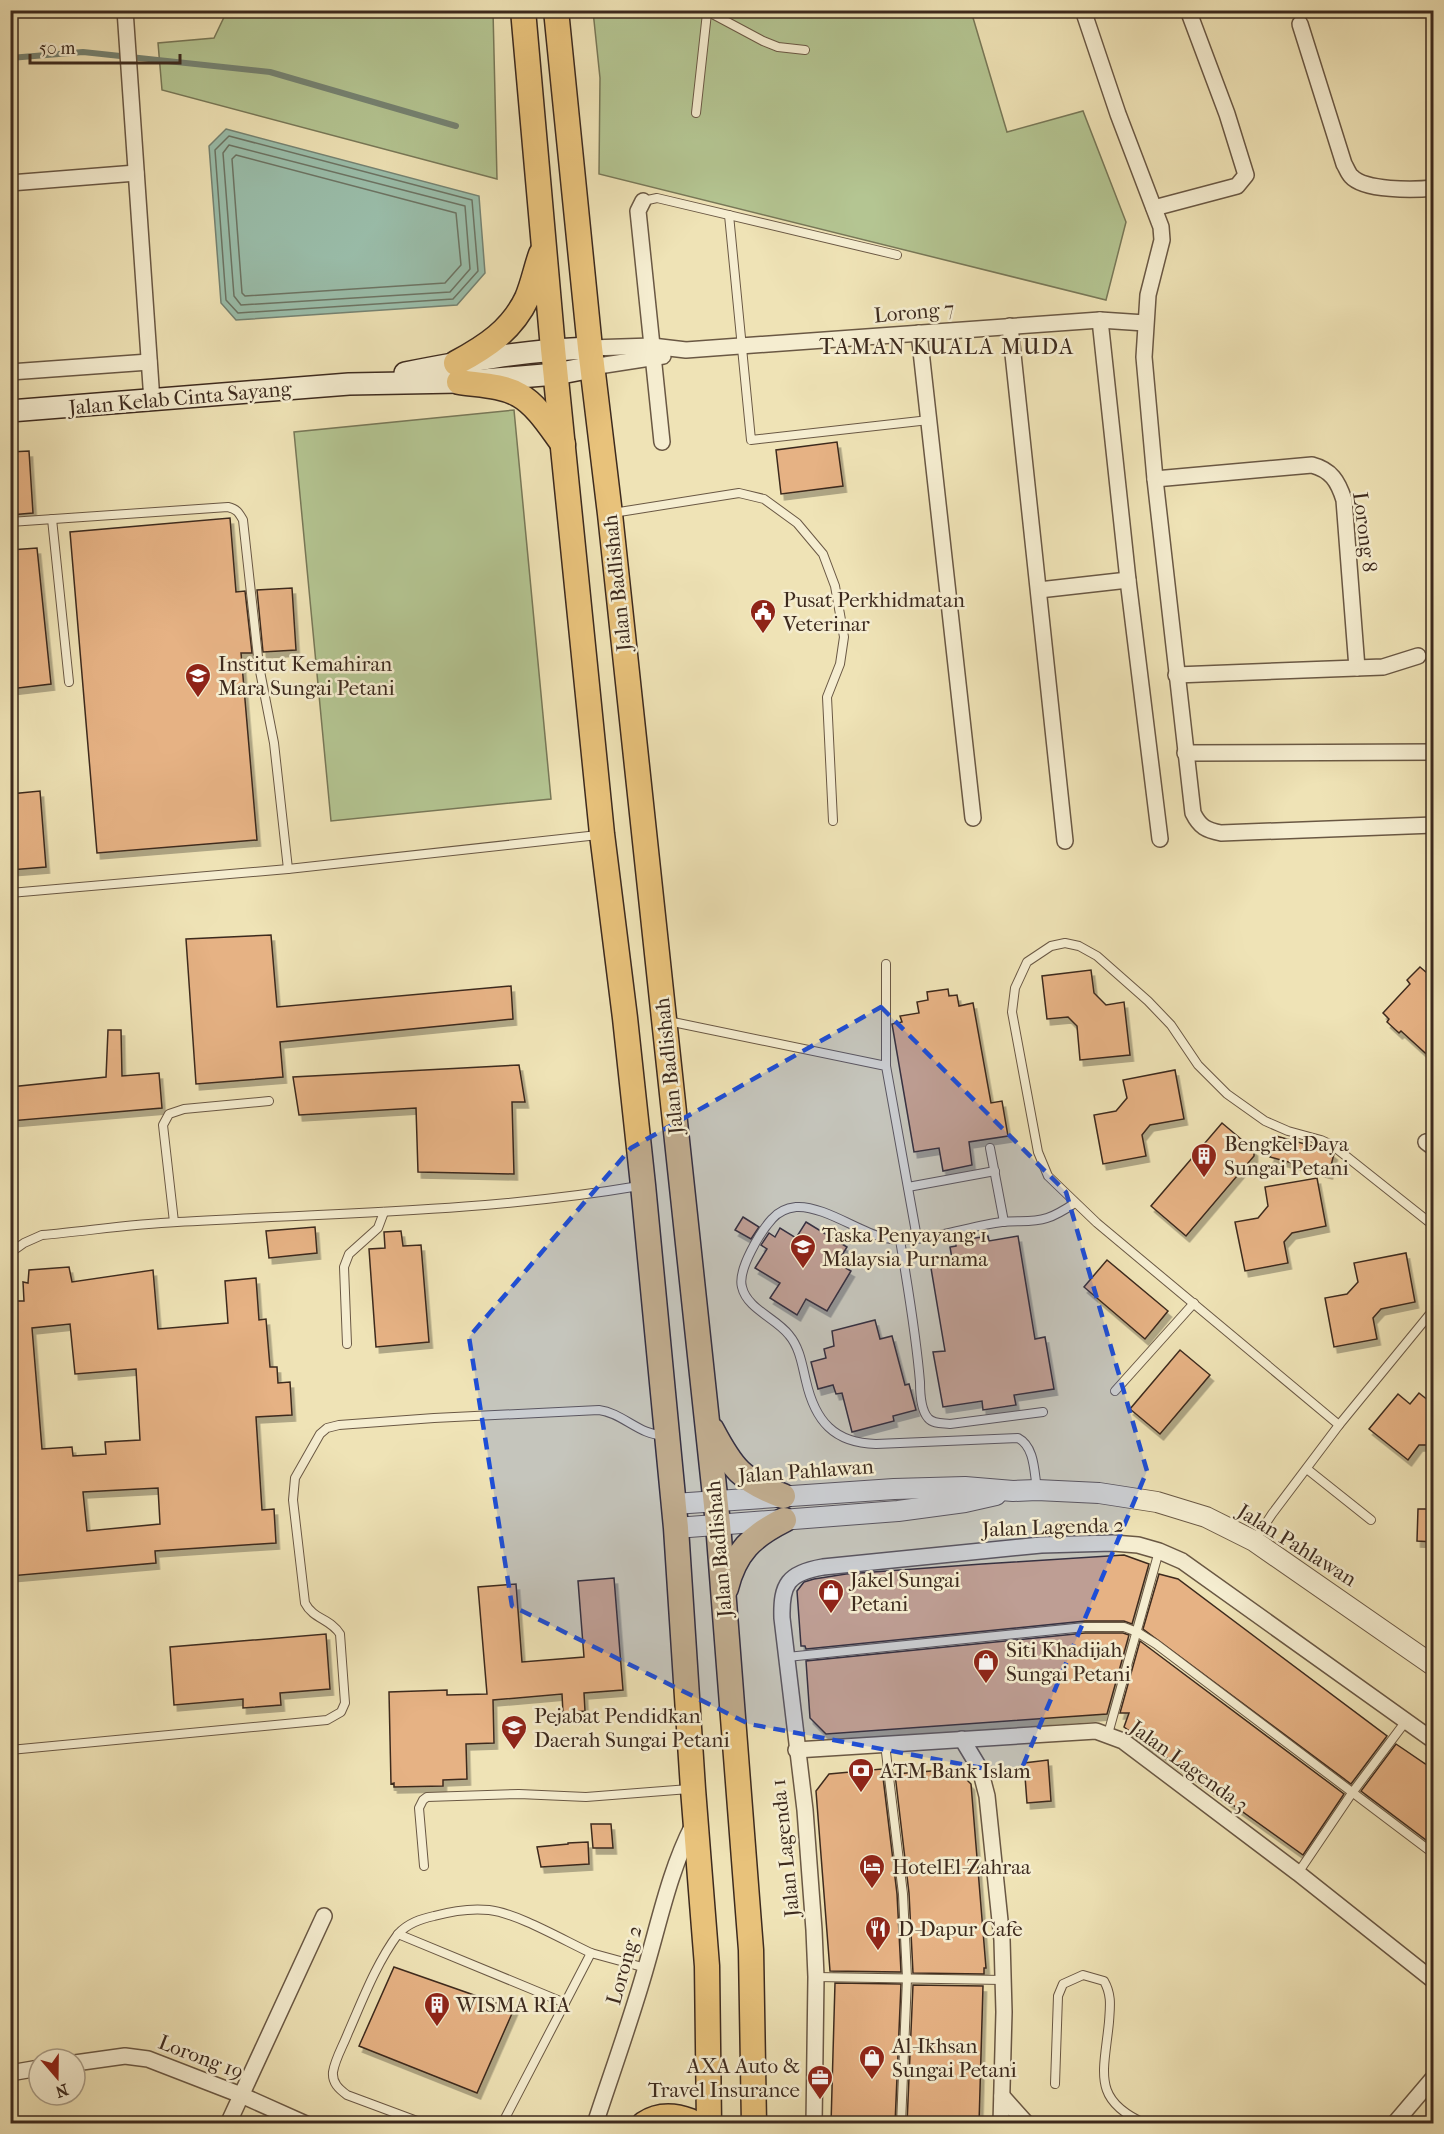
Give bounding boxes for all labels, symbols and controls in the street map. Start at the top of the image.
scale bar [30,27,180,65]
text: 50 m [39,38,76,59]
street label: Lorong 7 [873,297,955,327]
district label: TAMAN KUALA MUDA [819,334,1075,360]
street label: Jalan Kelab Cinta Sayang [65,376,293,420]
street label: Lorong 8 [1348,490,1382,574]
street label: Jalan Badlishah [598,513,636,654]
place label: Pusat Perkhidmatan Veterinar [782,588,965,636]
public building icon: Pusat Perkhidmatan Veterinar [748,597,778,635]
place label: Institut Kemahiran Mara Sungai Petani [218,652,395,700]
school or university icon: Institut Kemahiran Mara Sungai Petani [183,661,213,699]
street label: Jalan Badlishah [650,996,688,1137]
place label: Bengkel Daya Sungai Petani [1224,1132,1349,1180]
building icon: Bengkel Daya Sungai Petani [1189,1141,1219,1179]
place label: Taska Penyayang 1 Malaysia Purnama [822,1223,988,1271]
school or university icon: Taska Penyayang 1 Malaysia Purnama [788,1232,818,1270]
street label: Jalan Pahlawan [735,1454,875,1488]
street label: Jalan Badlishah [701,1479,737,1620]
street label: Jalan Pahlawan [1231,1498,1361,1591]
street label: Jalan Lagenda 2 [980,1513,1125,1542]
place label: Jakel Sungai Petani [848,1568,960,1616]
shop icon: Jakel Sungai Petani [816,1577,846,1615]
place label: Siti Khadijah Sungai Petani [1006,1638,1131,1686]
shop icon: Siti Khadijah Sungai Petani [971,1647,1001,1685]
place label: Pejabat Pendidkan Daerah Sungai Petani [534,1704,730,1752]
school or university icon: Pejabat Pendidkan Daerah Sungai Petani [499,1713,529,1751]
street label: Jalan Lagenda 3 [1124,1714,1253,1817]
bank icon: ATM Bank Islam [846,1756,876,1794]
place label: ATM Bank Islam [879,1759,1031,1783]
street label: Jalan Lagenda 1 [766,1778,804,1920]
hotel icon: HotelEl-Zahraa [857,1852,887,1890]
place label: HotelEl-Zahraa [892,1855,1031,1879]
restaurant icon: D-Dapur Cafe [863,1914,893,1952]
place label: D-Dapur Cafe [898,1917,1023,1941]
street label: Lorong 2 [601,1922,647,2007]
building icon: WISMA RIA [422,1990,452,2028]
place label: WISMA RIA [455,1993,570,2017]
street label: Lorong 19 [155,2030,247,2084]
place label: Al-Ikhsan Sungai Petani [891,2034,1017,2082]
shop icon: Al-Ikhsan Sungai Petani [857,2043,887,2081]
north arrow [27,2047,87,2107]
place label: AXA Auto & Travel Insurance [648,2054,800,2102]
office icon: AXA Auto & Travel Insurance [805,2063,835,2101]
text: N [52,2080,71,2102]

